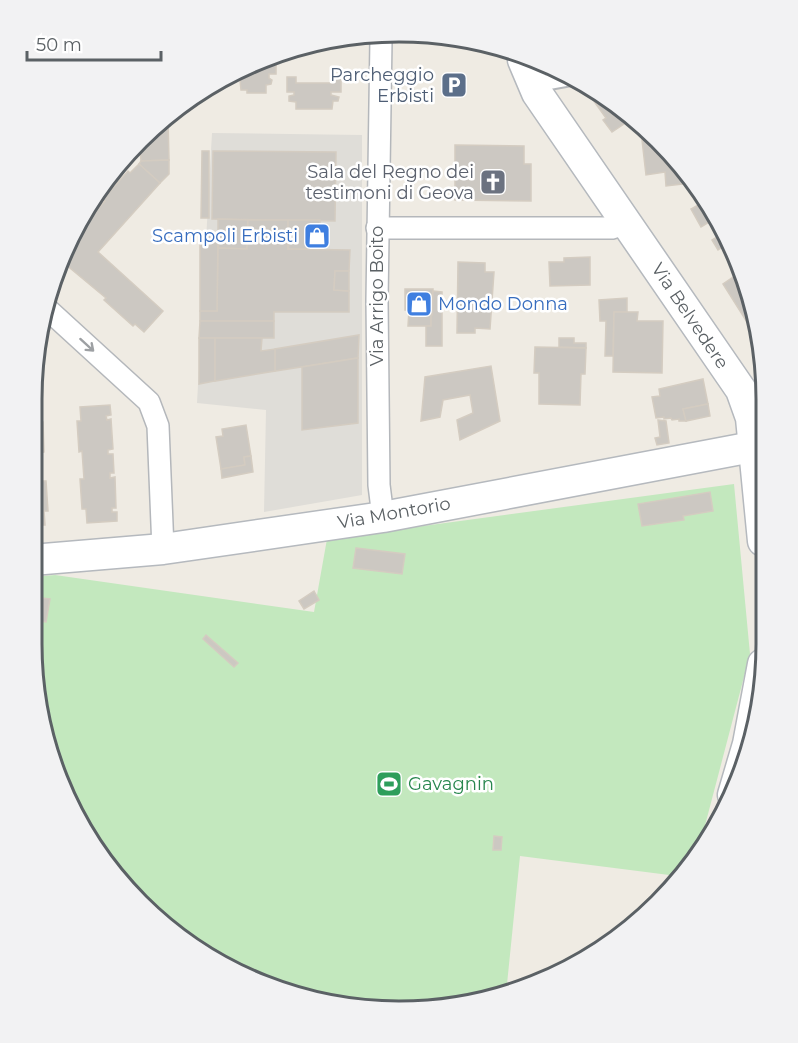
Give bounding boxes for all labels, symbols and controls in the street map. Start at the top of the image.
scale bar [27,24,160,62]
text: 50 m [36,34,82,56]
place label: Parcheggio Erbisti [330,64,434,107]
parking icon: Parcheggio Erbisti [439,70,469,100]
place label: Sala del Regno dei testimoni di Geova [306,161,474,204]
church icon: Sala del Regno dei testimoni di Geova [478,167,508,197]
shop icon: Scampoli Erbisti [302,221,332,251]
place label: Scampoli Erbisti [152,225,298,247]
street label: Via Arrigo Boito [366,226,388,366]
street label: Via Belvedere [646,259,734,373]
shop icon: Mondo Donna [404,289,434,319]
place label: Mondo Donna [438,293,568,315]
one-way arrow [79,338,94,352]
street label: Via Montorio [336,492,452,534]
sports icon: Gavagnin [374,769,404,799]
place label: Gavagnin [408,773,494,795]

